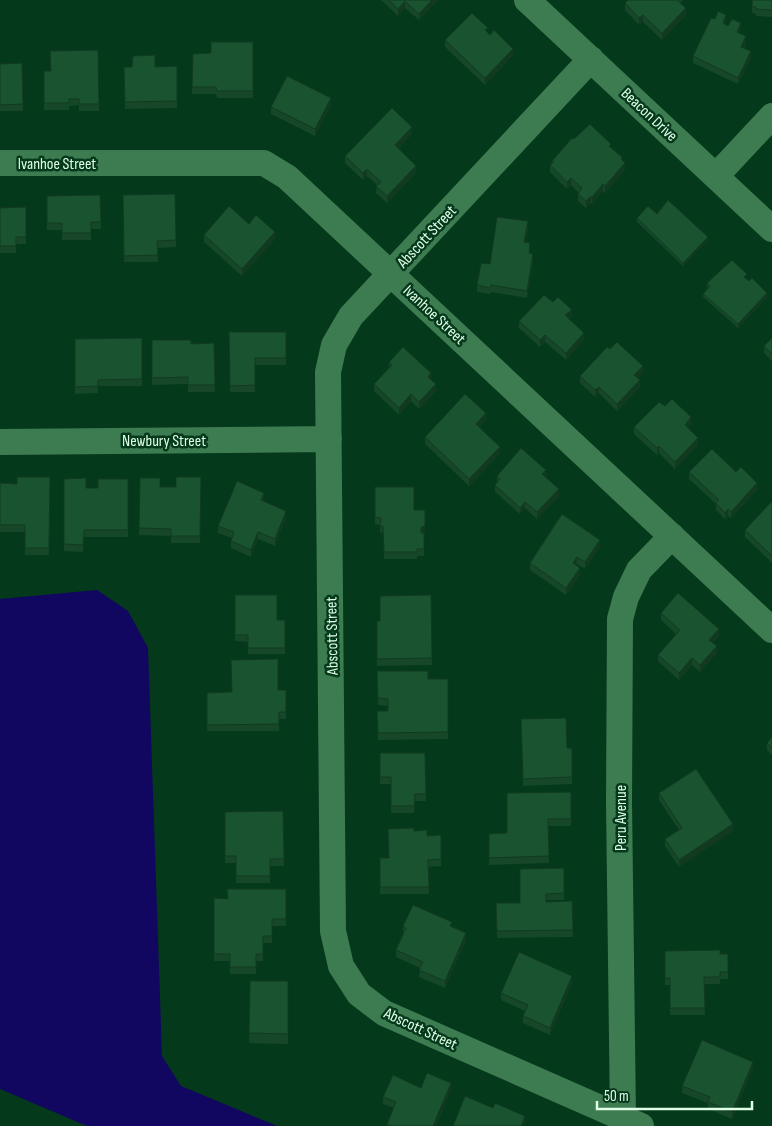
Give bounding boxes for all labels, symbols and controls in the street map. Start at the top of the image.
street label: Beacon Drive [617,84,681,146]
street label: Ivanhoe Street [18,155,96,174]
street label: Abscott Street [393,202,461,273]
street label: Ivanhoe Street [399,281,469,349]
street label: Newbury Street [122,432,206,451]
street label: Abscott Street [322,596,343,676]
street label: Peru Avenue [612,785,631,851]
street label: Abscott Street [380,1004,460,1055]
scale bar [597,1078,752,1110]
text: 50 m [604,1087,629,1106]

